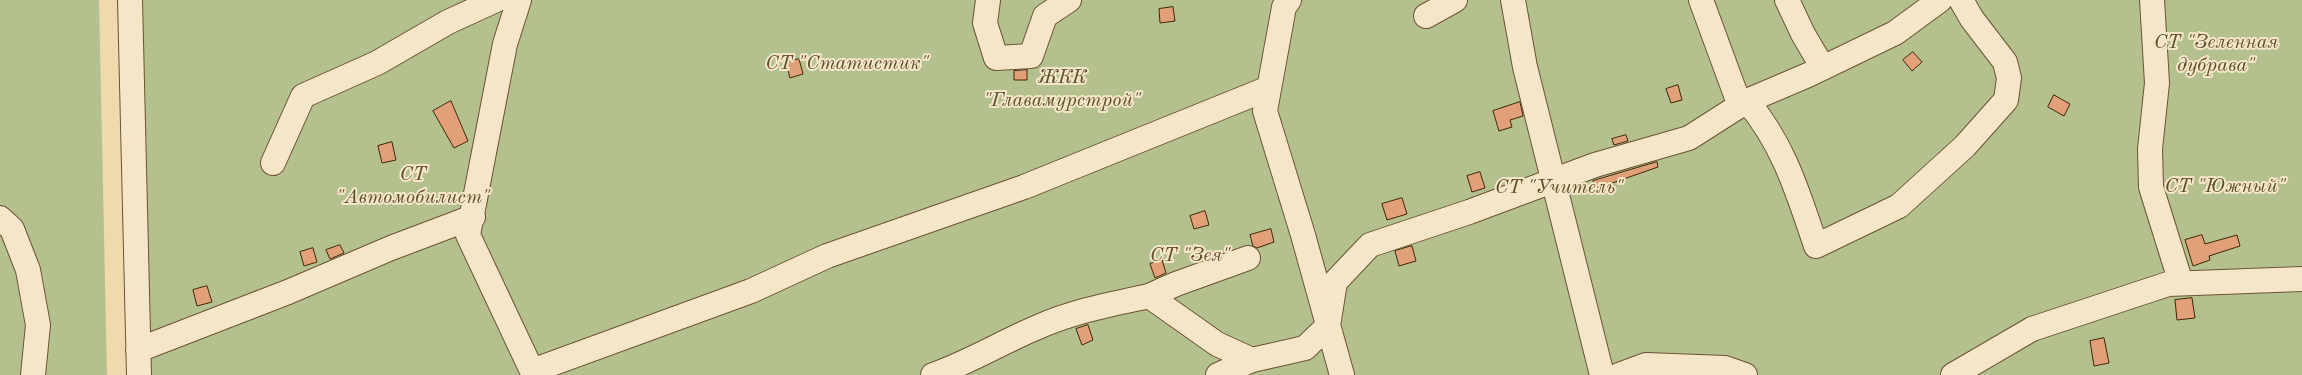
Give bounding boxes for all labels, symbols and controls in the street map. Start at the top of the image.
park label: СТ "Зеленная дубрава" [2154,31,2278,78]
park label: СТ "Статистик" [765,52,929,76]
park label: ЖКК "Главамурстрой" [983,66,1141,113]
park label: СТ "Автомобилист" [336,163,490,210]
park label: СТ "Южный" [2164,175,2286,199]
park label: СТ "Учитель" [1495,176,1623,200]
park label: СТ "Зея" [1150,244,1230,268]

